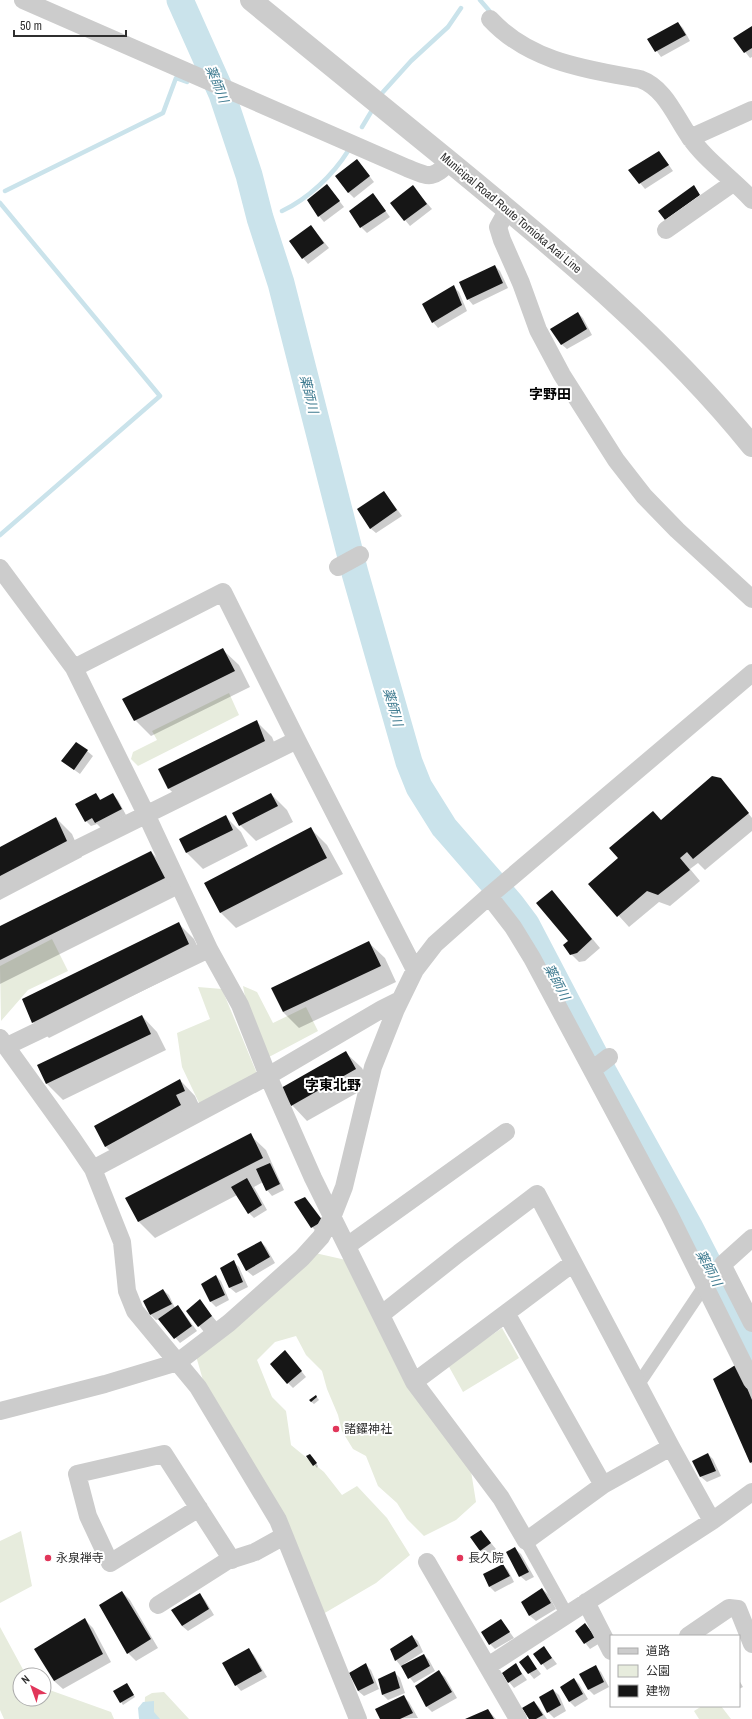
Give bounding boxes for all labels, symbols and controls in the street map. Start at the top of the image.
scale bar [14,12,126,38]
text: 50 m [20,18,42,34]
water label: 薬師川 [202,63,233,107]
street label: Municipal Road Route Tomioka Arai Line [437,149,585,277]
water label: 薬師川 [296,373,322,417]
district label: 字野田 [529,385,571,403]
water label: 薬師川 [379,686,407,730]
water label: 薬師川 [540,961,575,1005]
district label: 字東北野 [305,1076,361,1094]
water label: 薬師川 [692,1247,727,1291]
place label: 諸鑃神社 [344,1421,392,1437]
marker: 諸鑃神社 [331,1424,341,1434]
place label: 永泉禅寺 [56,1550,104,1566]
place label: 長久院 [468,1550,504,1566]
marker: 永泉禅寺 [43,1553,53,1563]
marker: 長久院 [455,1553,465,1563]
legend [610,1635,740,1707]
text: 道路 [646,1643,670,1659]
text: 公園 [646,1663,670,1679]
north arrow [12,1667,52,1707]
text: N [18,1672,32,1687]
text: 建物 [646,1683,670,1699]

